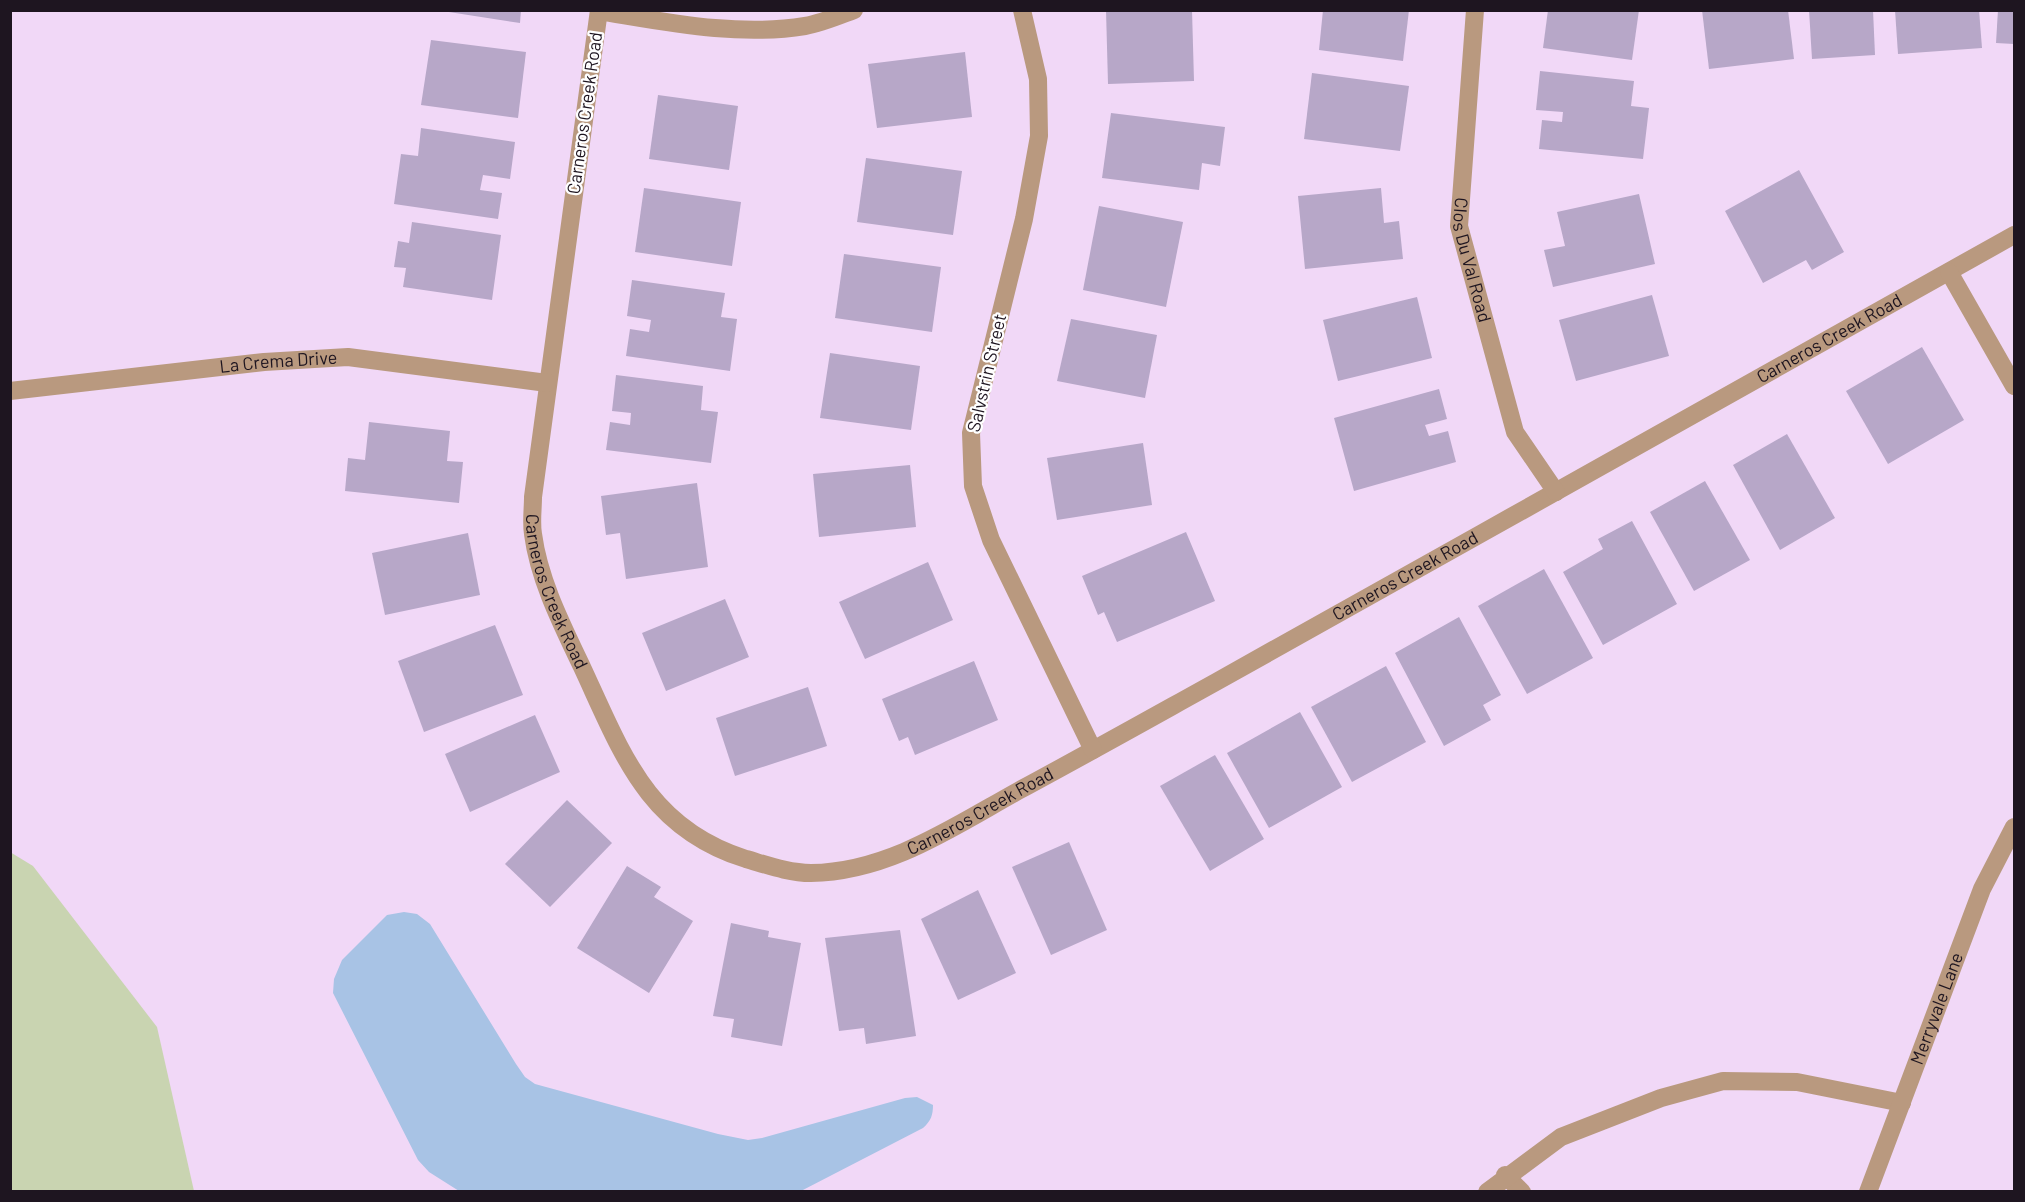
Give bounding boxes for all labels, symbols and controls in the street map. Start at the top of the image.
street label: Carneros Creek Road [562,30,606,195]
street label: Clos Du Val Road [1448,197,1497,324]
street label: Carneros Creek Road [1752,288,1906,387]
street label: Salvstrin Street [962,312,1010,434]
street label: La Crema Drive [218,346,338,377]
street label: Carneros Creek Road [522,514,593,672]
street label: Carneros Creek Road [1328,526,1481,625]
street label: Carneros Creek Road [903,762,1057,859]
street label: Merryvale Lane [1905,949,1967,1067]

